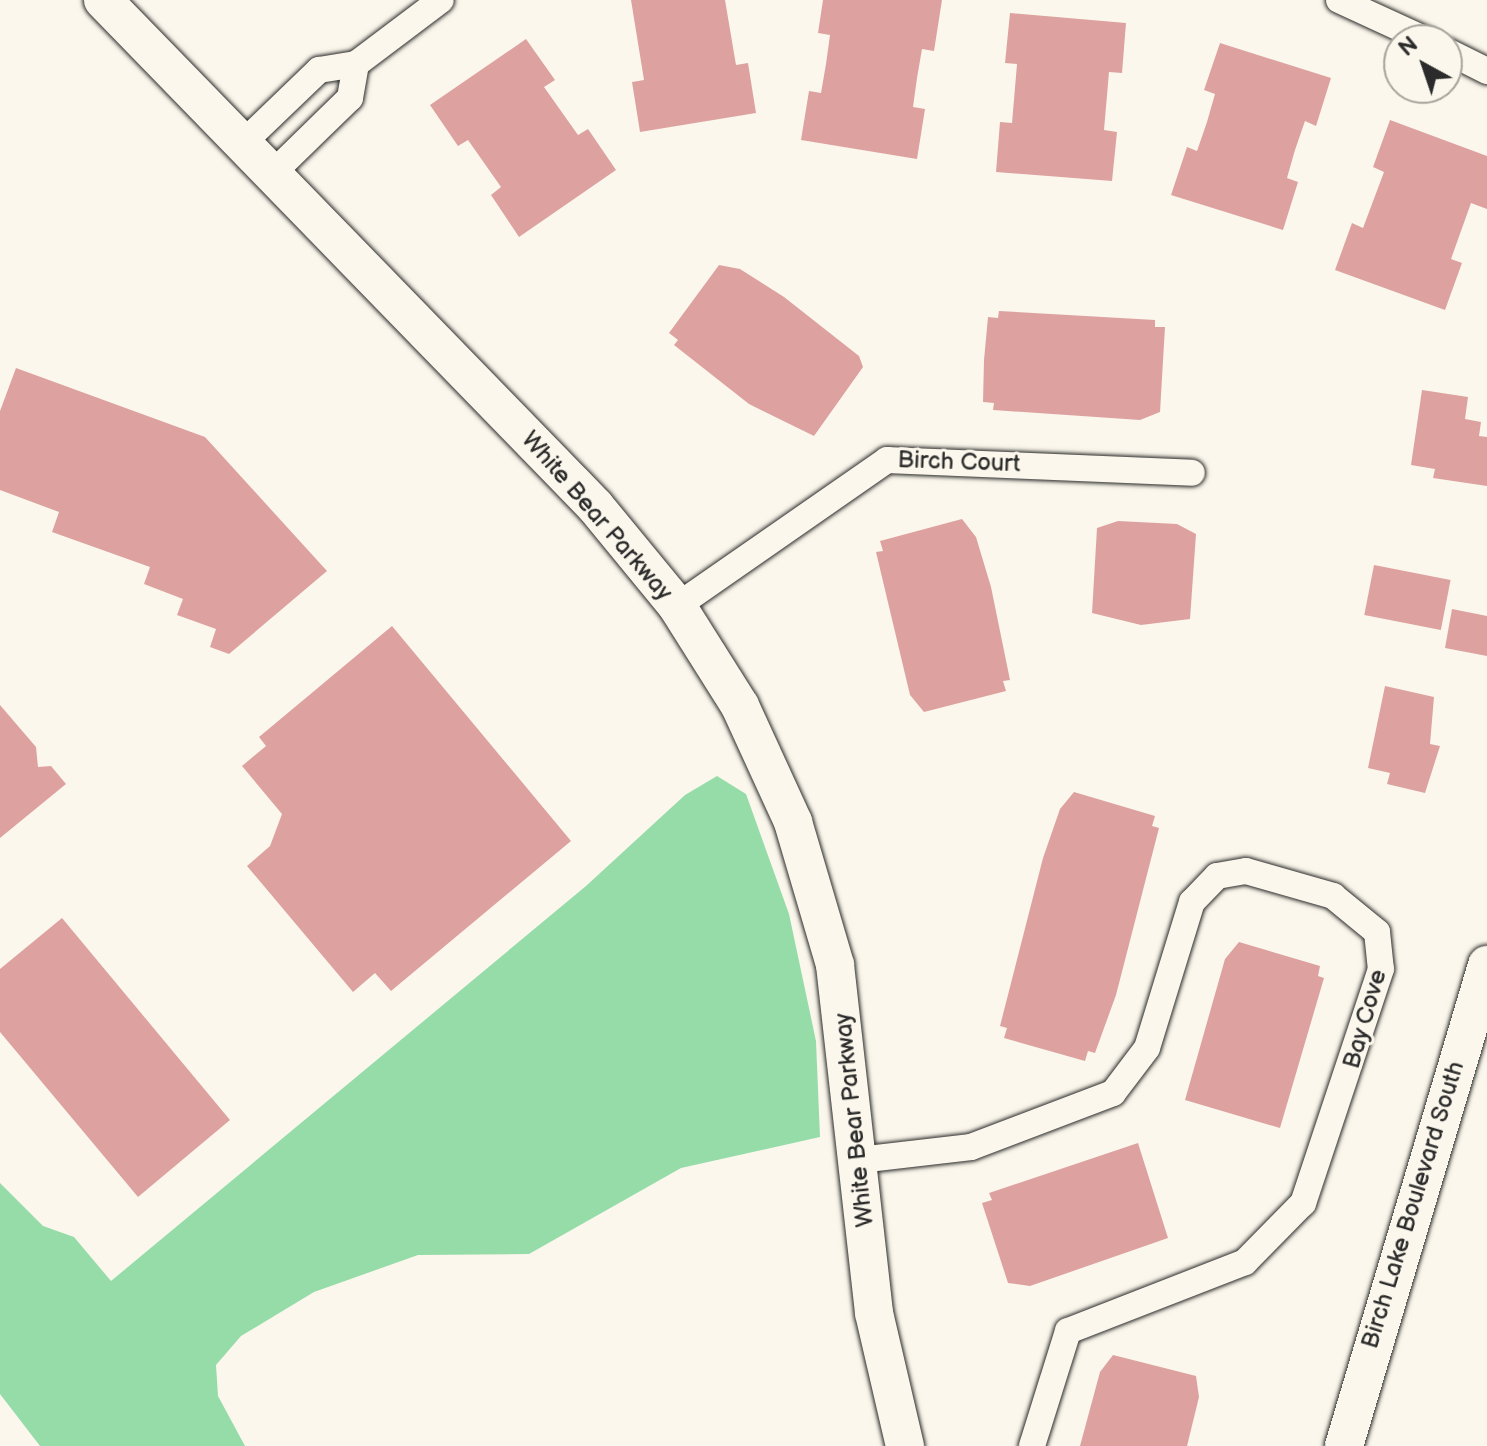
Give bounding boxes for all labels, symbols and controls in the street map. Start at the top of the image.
north arrow [1383,24,1463,104]
text: N [1394,31,1424,62]
street label: White Bear Parkway [516,425,678,607]
street label: Birch Court [897,445,1021,479]
street label: Bay Cove [1337,965,1393,1073]
street label: White Bear Parkway [828,1012,880,1228]
street label: Birch Lake Boulevard South [1355,1058,1471,1352]

